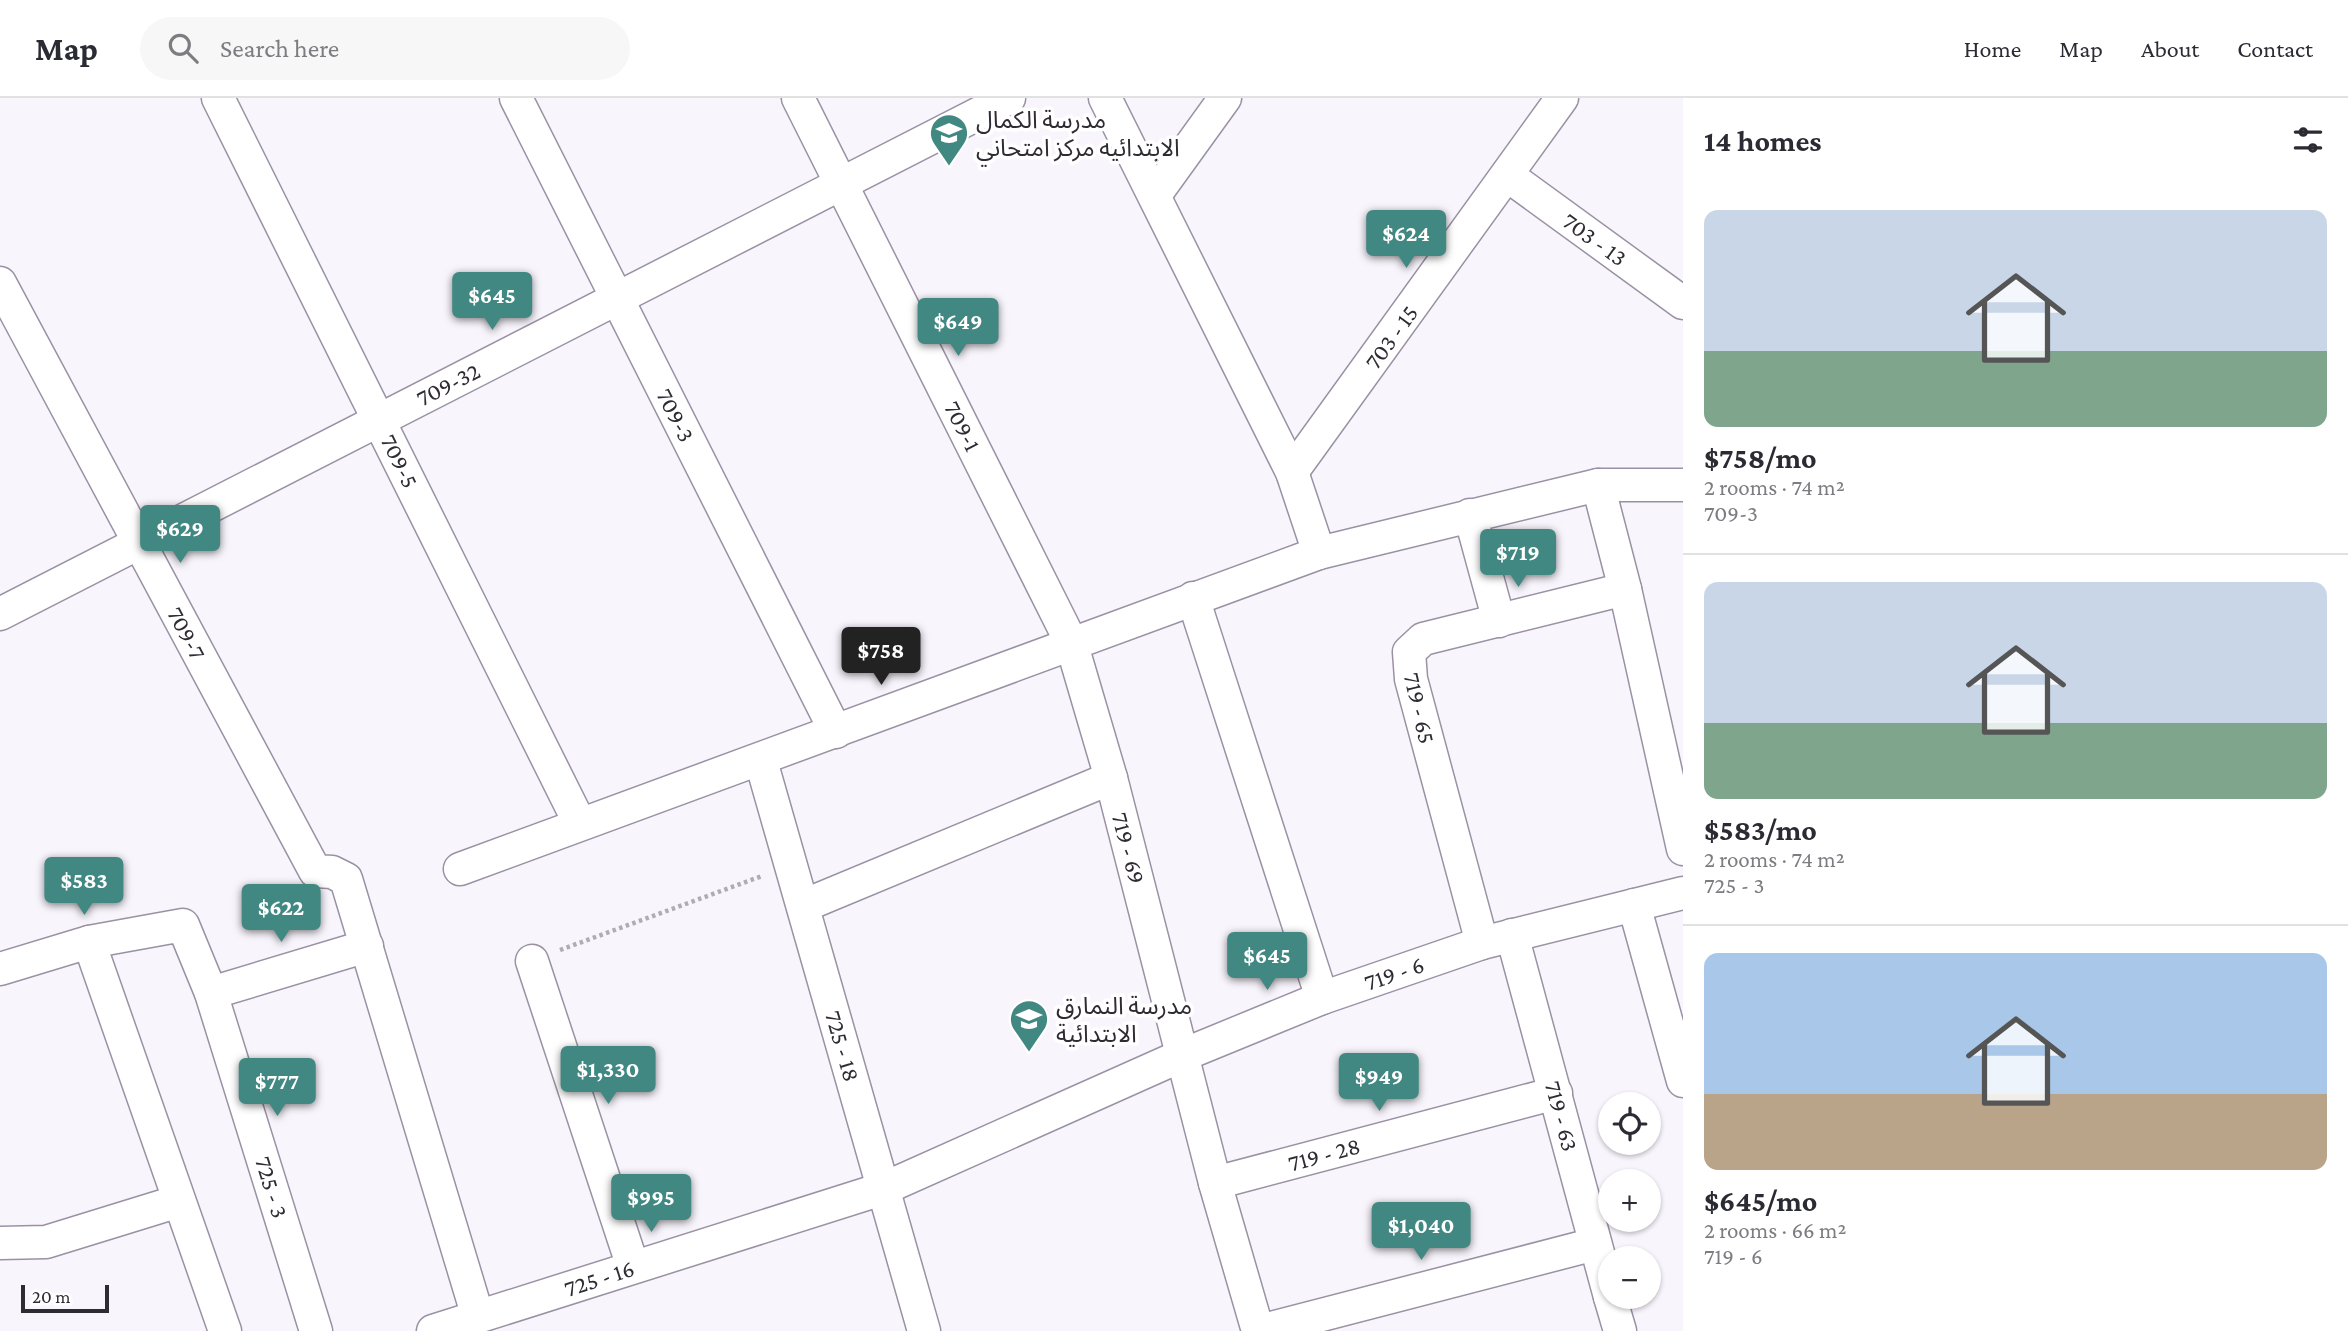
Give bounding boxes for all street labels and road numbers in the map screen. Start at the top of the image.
street label: 703 - 13 [1558,207,1632,271]
street label: 703 - 15 [1359,300,1423,374]
street label: 709-32 [412,357,484,411]
street label: 709-3 [651,384,701,446]
street label: 709-1 [939,396,987,456]
street label: 709-5 [376,430,424,492]
street label: 709-7 [162,602,212,664]
street label: 719 - 65 [1399,670,1441,746]
street label: 719 - 69 [1107,809,1151,887]
street label: 719 - 6 [1361,950,1427,996]
street label: 725 - 18 [820,1007,866,1085]
street label: 719 - 63 [1540,1078,1584,1154]
street label: 719 - 28 [1285,1131,1363,1177]
street label: 725 - 3 [250,1153,294,1221]
street label: 725 - 16 [561,1254,637,1302]

